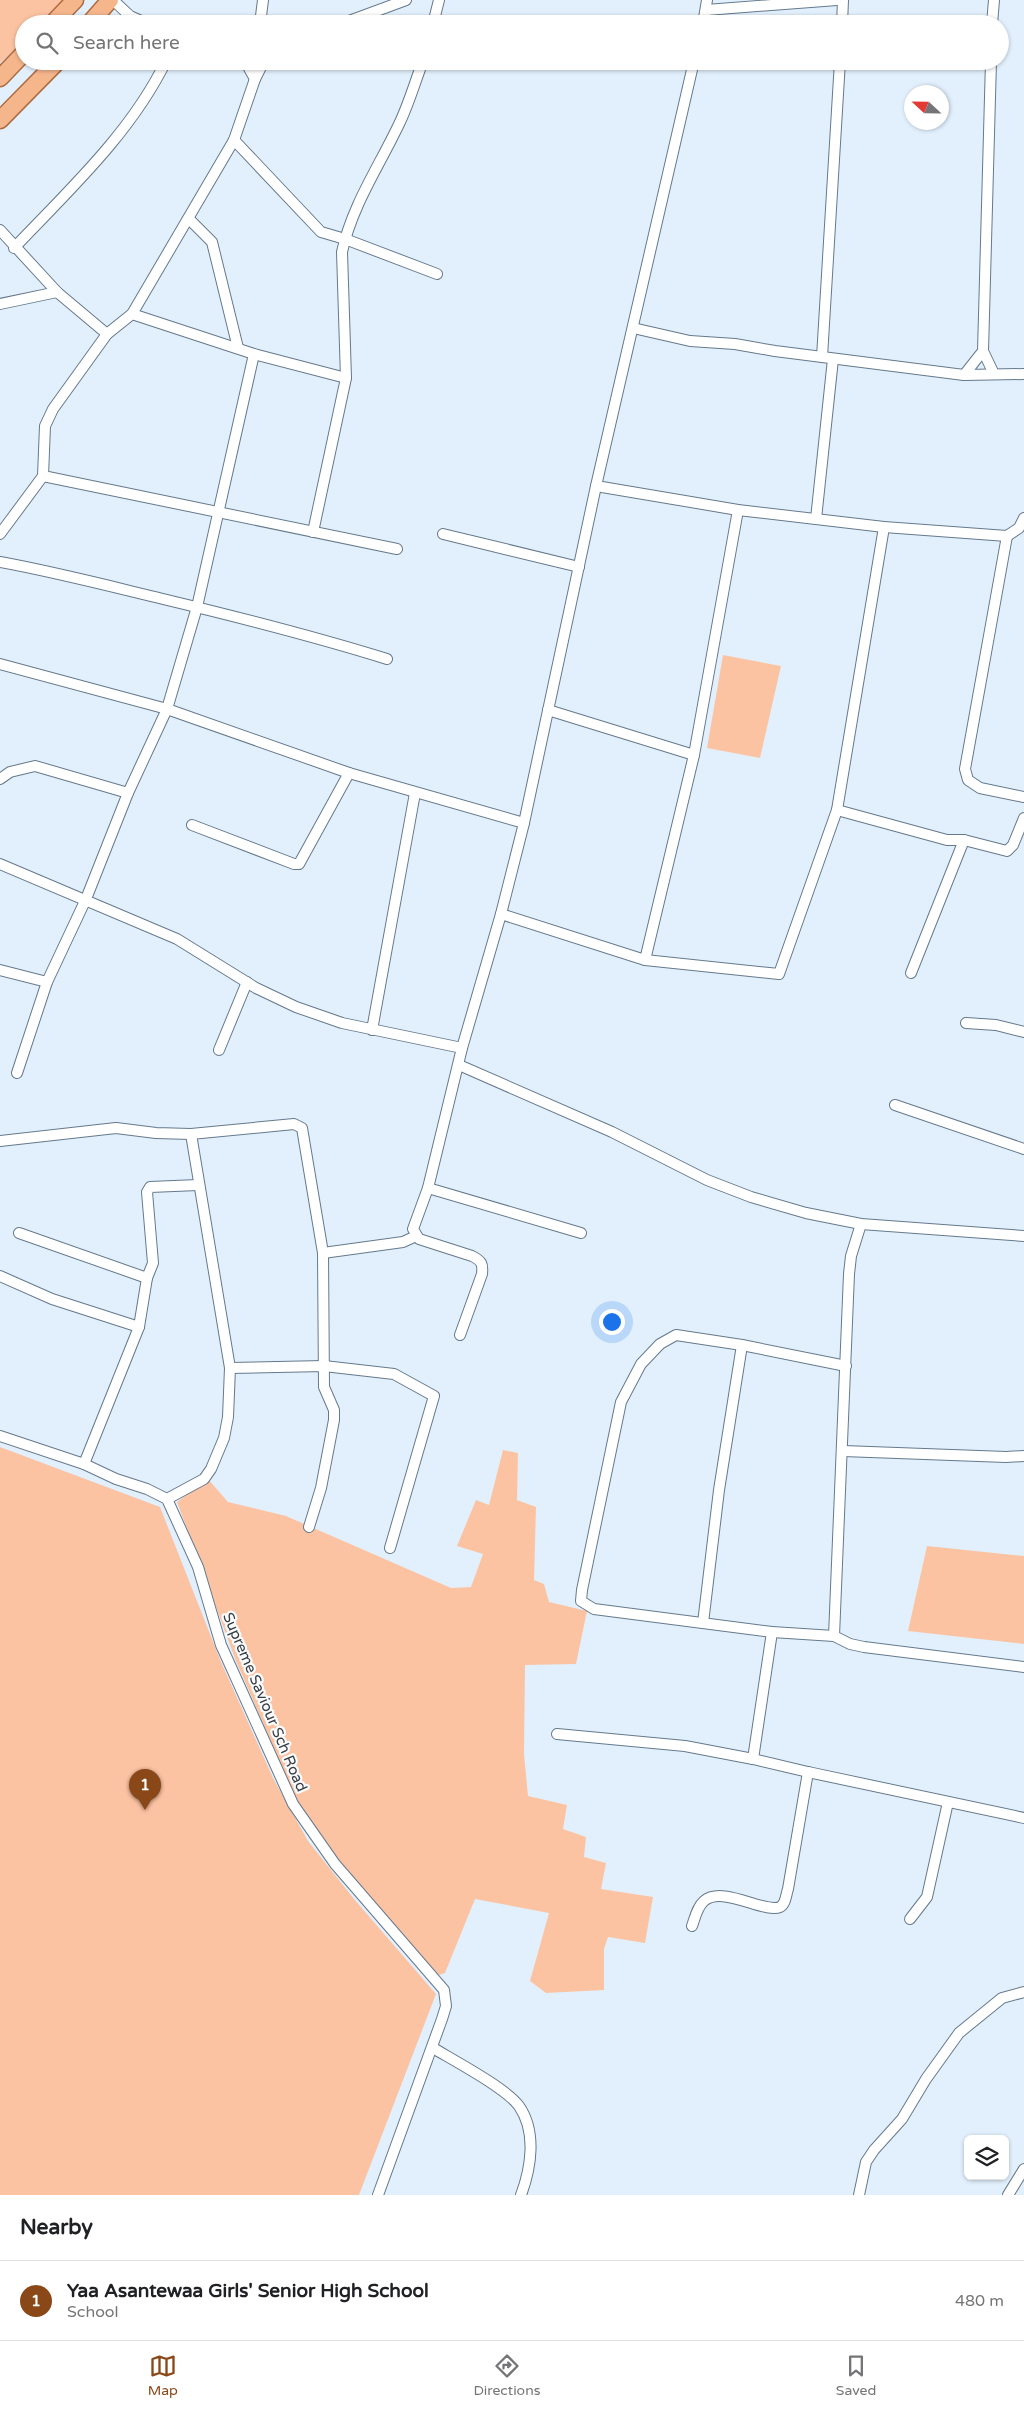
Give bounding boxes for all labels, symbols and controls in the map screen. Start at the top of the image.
search box [15,15,1009,70]
icon: search [33,29,61,57]
text: Search here [73,32,180,54]
north arrow [904,85,949,130]
your location [599,1309,625,1335]
street label: Supreme Saviour Sch Road [219,1610,311,1794]
pin: 1 [129,1769,161,1810]
map controls [964,2135,1009,2180]
button: layers [964,2135,1009,2180]
text: Nearby [20,2215,93,2240]
text: Yaa Asantewaa Girls' Senior High School [67,2280,429,2302]
text: 1 [31,2291,41,2311]
text: 480 m [955,2291,1004,2311]
text: School [67,2302,119,2322]
tab: Map [148,2352,178,2399]
tab: Directions [473,2352,540,2399]
tab: Saved [836,2352,876,2399]

